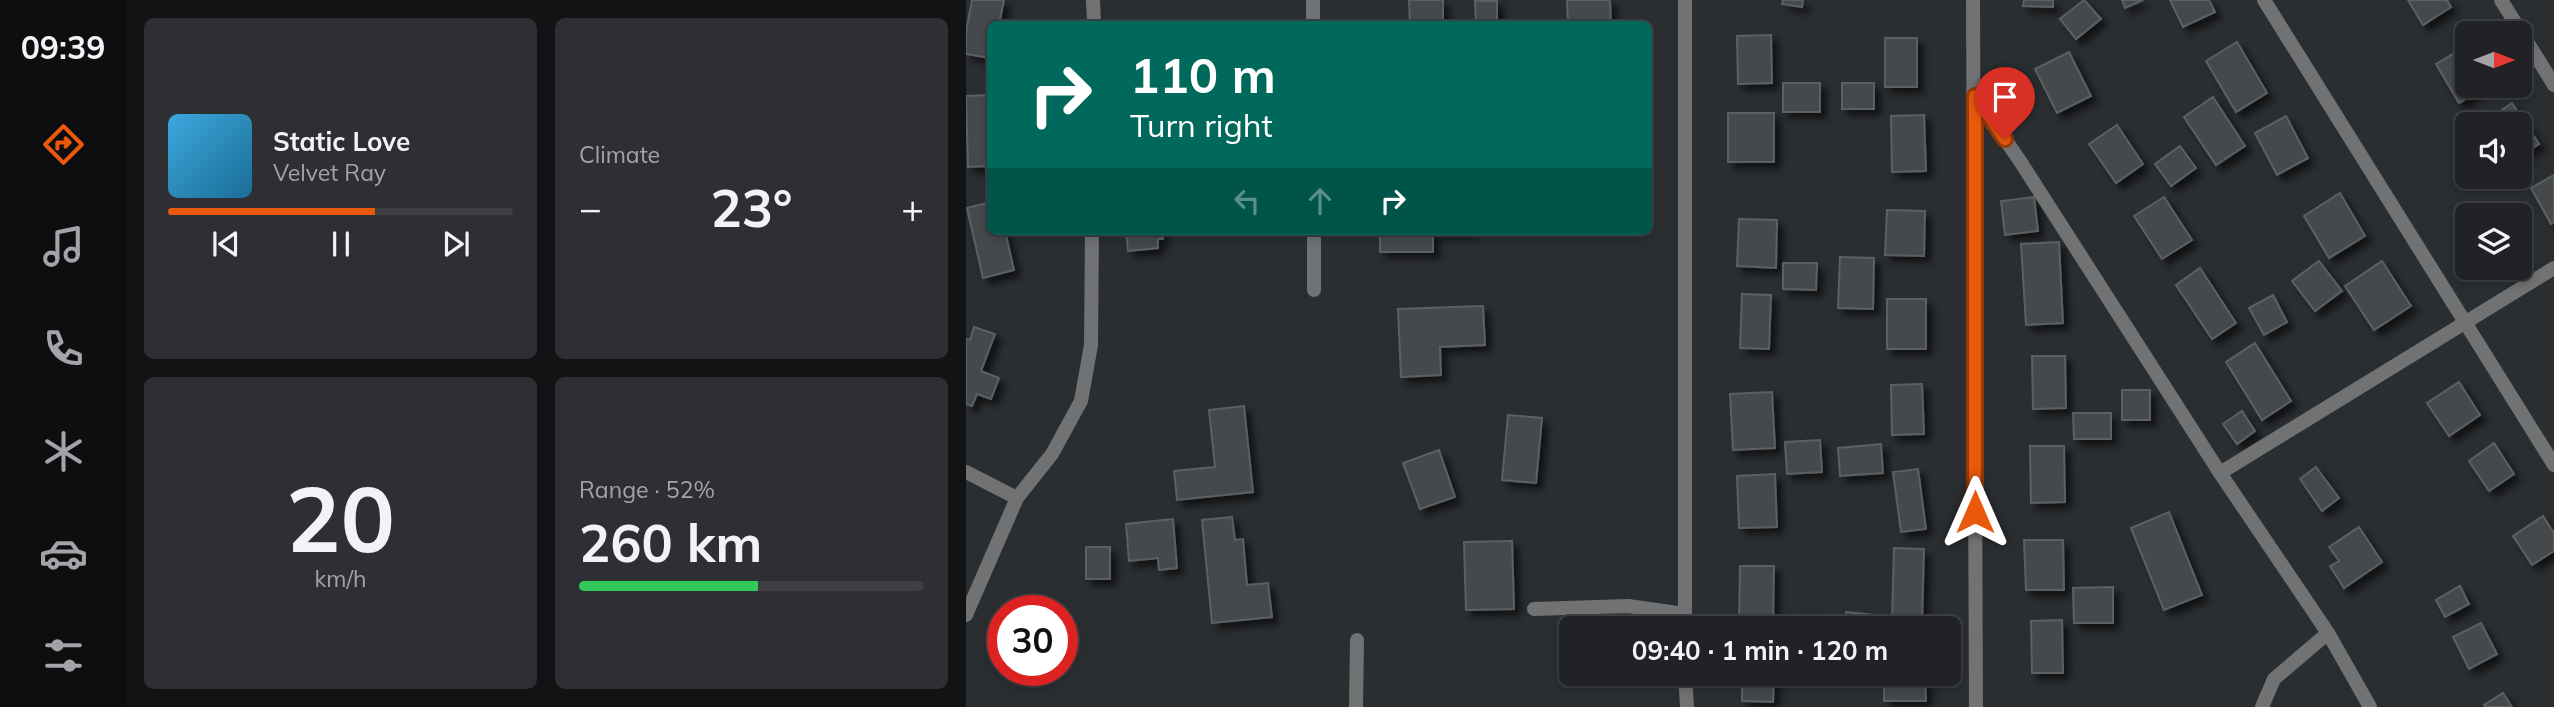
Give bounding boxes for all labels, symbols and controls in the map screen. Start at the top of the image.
north arrow [2455,21,2532,98]
map controls [2455,21,2532,280]
text: 09:39 [21,27,105,67]
text: 110 m [1130,44,1276,105]
icon: right [1015,49,1106,140]
pin [1975,67,2035,139]
icon: arrive [1986,78,2024,116]
text: Turn right [1130,105,1273,145]
button: sound [2455,112,2532,189]
icon: directions [39,120,88,169]
text: Static Love [273,125,410,158]
text: Climate [579,140,660,169]
text: Velvet Ray [273,158,386,187]
text: 23° [710,175,793,240]
icon: left [1228,182,1266,220]
icon: ahead [1301,182,1339,220]
icon: right [1374,182,1412,220]
text: − [579,184,602,232]
text: + [901,184,924,232]
button: layers [2455,203,2532,280]
icon: music [39,222,88,271]
icon: previous [207,225,245,263]
icon: pause [322,225,360,263]
icon: next [437,225,475,263]
icon: phone [39,324,88,373]
icon: climate [39,427,88,476]
text: 20 [286,461,395,575]
text: Range · 52% [579,475,715,504]
position arrow [1938,475,2012,549]
text: 260 km [579,510,762,575]
icon: car [39,529,88,578]
text: km/h [314,564,367,593]
speed limit sign: 30 [987,595,1078,686]
icon: filters [39,631,88,680]
text: 09:40 · 1 min · 120 m [1632,634,1888,667]

